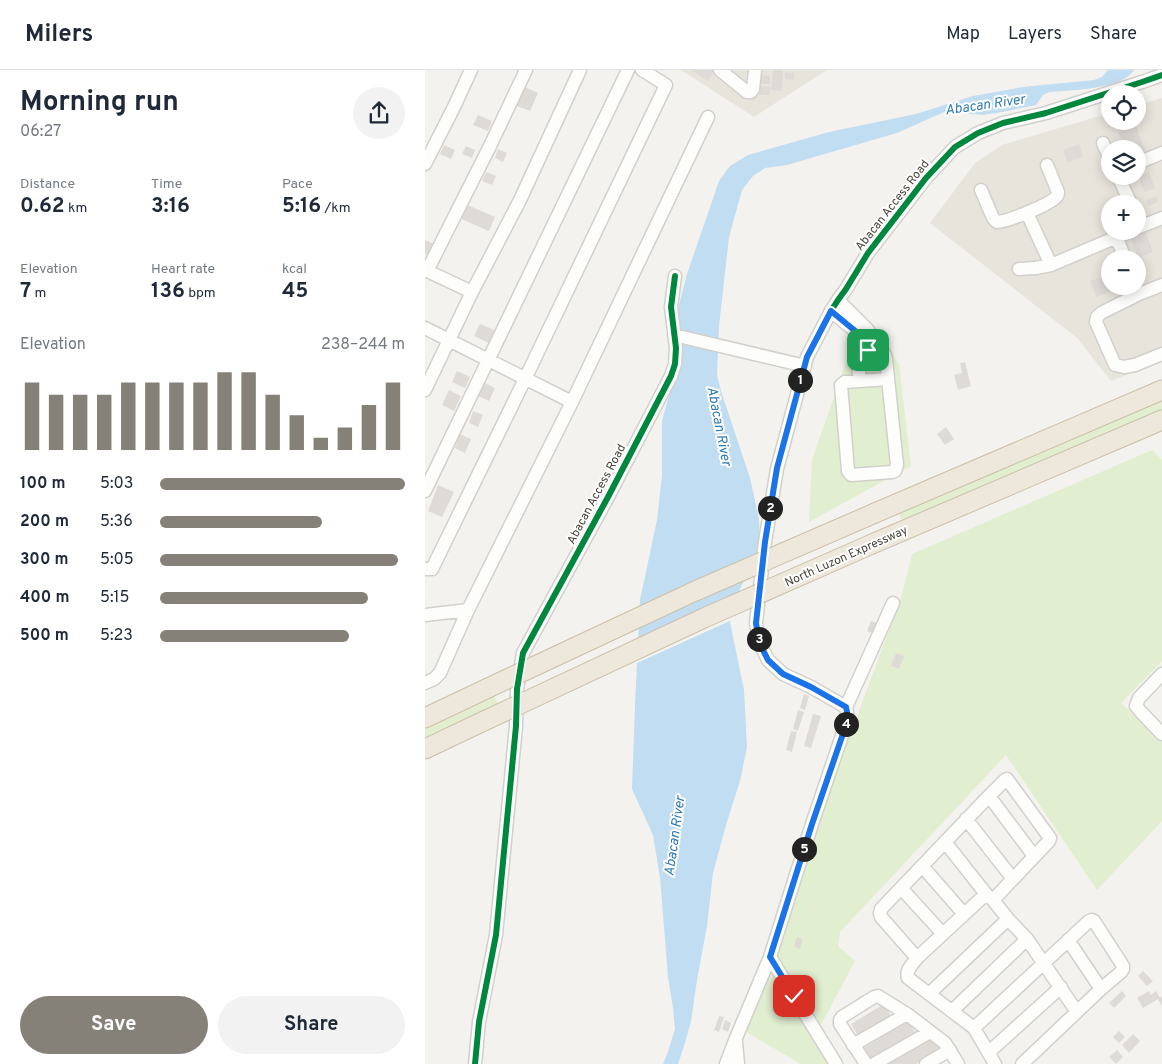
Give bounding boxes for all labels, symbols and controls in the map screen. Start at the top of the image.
text: Milers [25,20,93,50]
text: Map [946,23,980,46]
text: Layers [1008,23,1062,46]
text: Share [1090,23,1137,46]
text: Morning run [20,85,179,121]
map controls [1101,85,1146,295]
button: locate [1101,85,1146,130]
button: share [353,87,405,139]
water label: Abacan River [944,91,1028,120]
text: 06:27 [20,122,61,142]
button: layers [1101,140,1146,185]
street label: Abacan Access Road [852,157,933,254]
text: Distance [20,176,75,193]
text: Time [151,176,182,193]
text: Pace [282,176,313,193]
text: 0.62 [20,193,65,220]
text: 3:16 [151,193,190,220]
text: 5:16 [282,193,321,220]
button: + [1101,195,1146,240]
text: km [65,200,87,217]
text: /km [321,200,351,217]
button: − [1101,250,1146,295]
text: Elevation [20,261,78,278]
text: Heart rate [151,261,215,278]
text: kcal [282,261,307,278]
text: 7 [20,278,31,305]
text: 136 [151,278,185,305]
text: 45 [282,278,308,305]
text: m [31,285,46,302]
text: bpm [185,285,216,302]
pin [847,329,889,371]
text: Elevation [20,335,86,355]
text: 238–244 m [321,335,405,355]
icon: arrive [854,336,882,364]
pin: 1 [787,368,813,392]
text: 1 [798,372,803,389]
water label: Abacan River [703,385,735,469]
street label: Abacan Access Road [564,442,630,547]
text: 100 m [20,474,66,494]
text: 5:03 [100,474,133,494]
pin: 2 [757,496,783,520]
text: 2 [766,500,775,517]
text: 200 m [20,512,69,532]
text: 5:36 [100,512,133,532]
street label: North Luzon Expressway [783,523,910,591]
text: 300 m [20,550,68,570]
text: 5:05 [100,550,134,570]
text: 400 m [20,588,69,608]
text: 5:15 [100,588,129,608]
text: 500 m [20,626,69,646]
text: 5:23 [100,626,133,646]
pin: 3 [747,626,771,652]
text: 3 [755,631,764,648]
pin: 4 [833,712,859,736]
text: 4 [842,716,851,733]
water label: Abacan River [661,794,690,877]
pin: 5 [791,836,817,862]
text: 5 [800,841,809,858]
pin [773,975,815,1017]
icon: check [780,982,808,1010]
button: Save [20,996,208,1054]
button: Share [218,996,405,1054]

